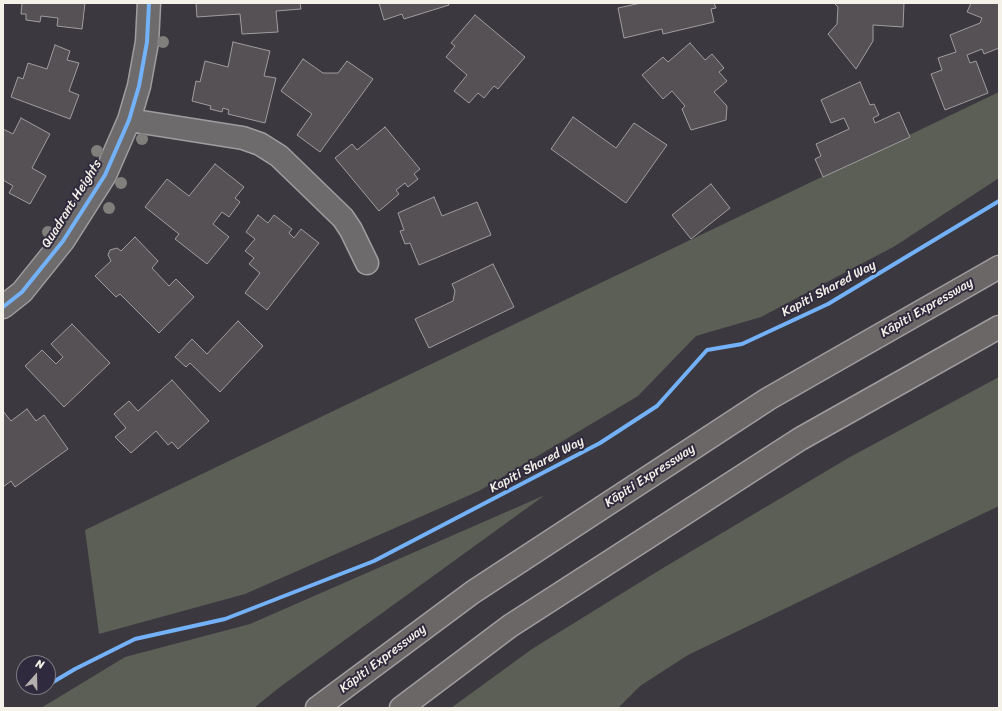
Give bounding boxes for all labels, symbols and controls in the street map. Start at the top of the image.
street label: Quadrant Heights [39,157,105,251]
street label: Kapiti Shared Way [779,258,879,320]
street label: Kāpiti Expressway [878,275,976,341]
street label: Kapiti Shared Way [487,434,587,496]
street label: Kāpiti Expressway [602,441,698,511]
street label: Kāpiti Expressway [337,621,429,697]
text: N [33,654,47,674]
north arrow [16,655,56,695]

